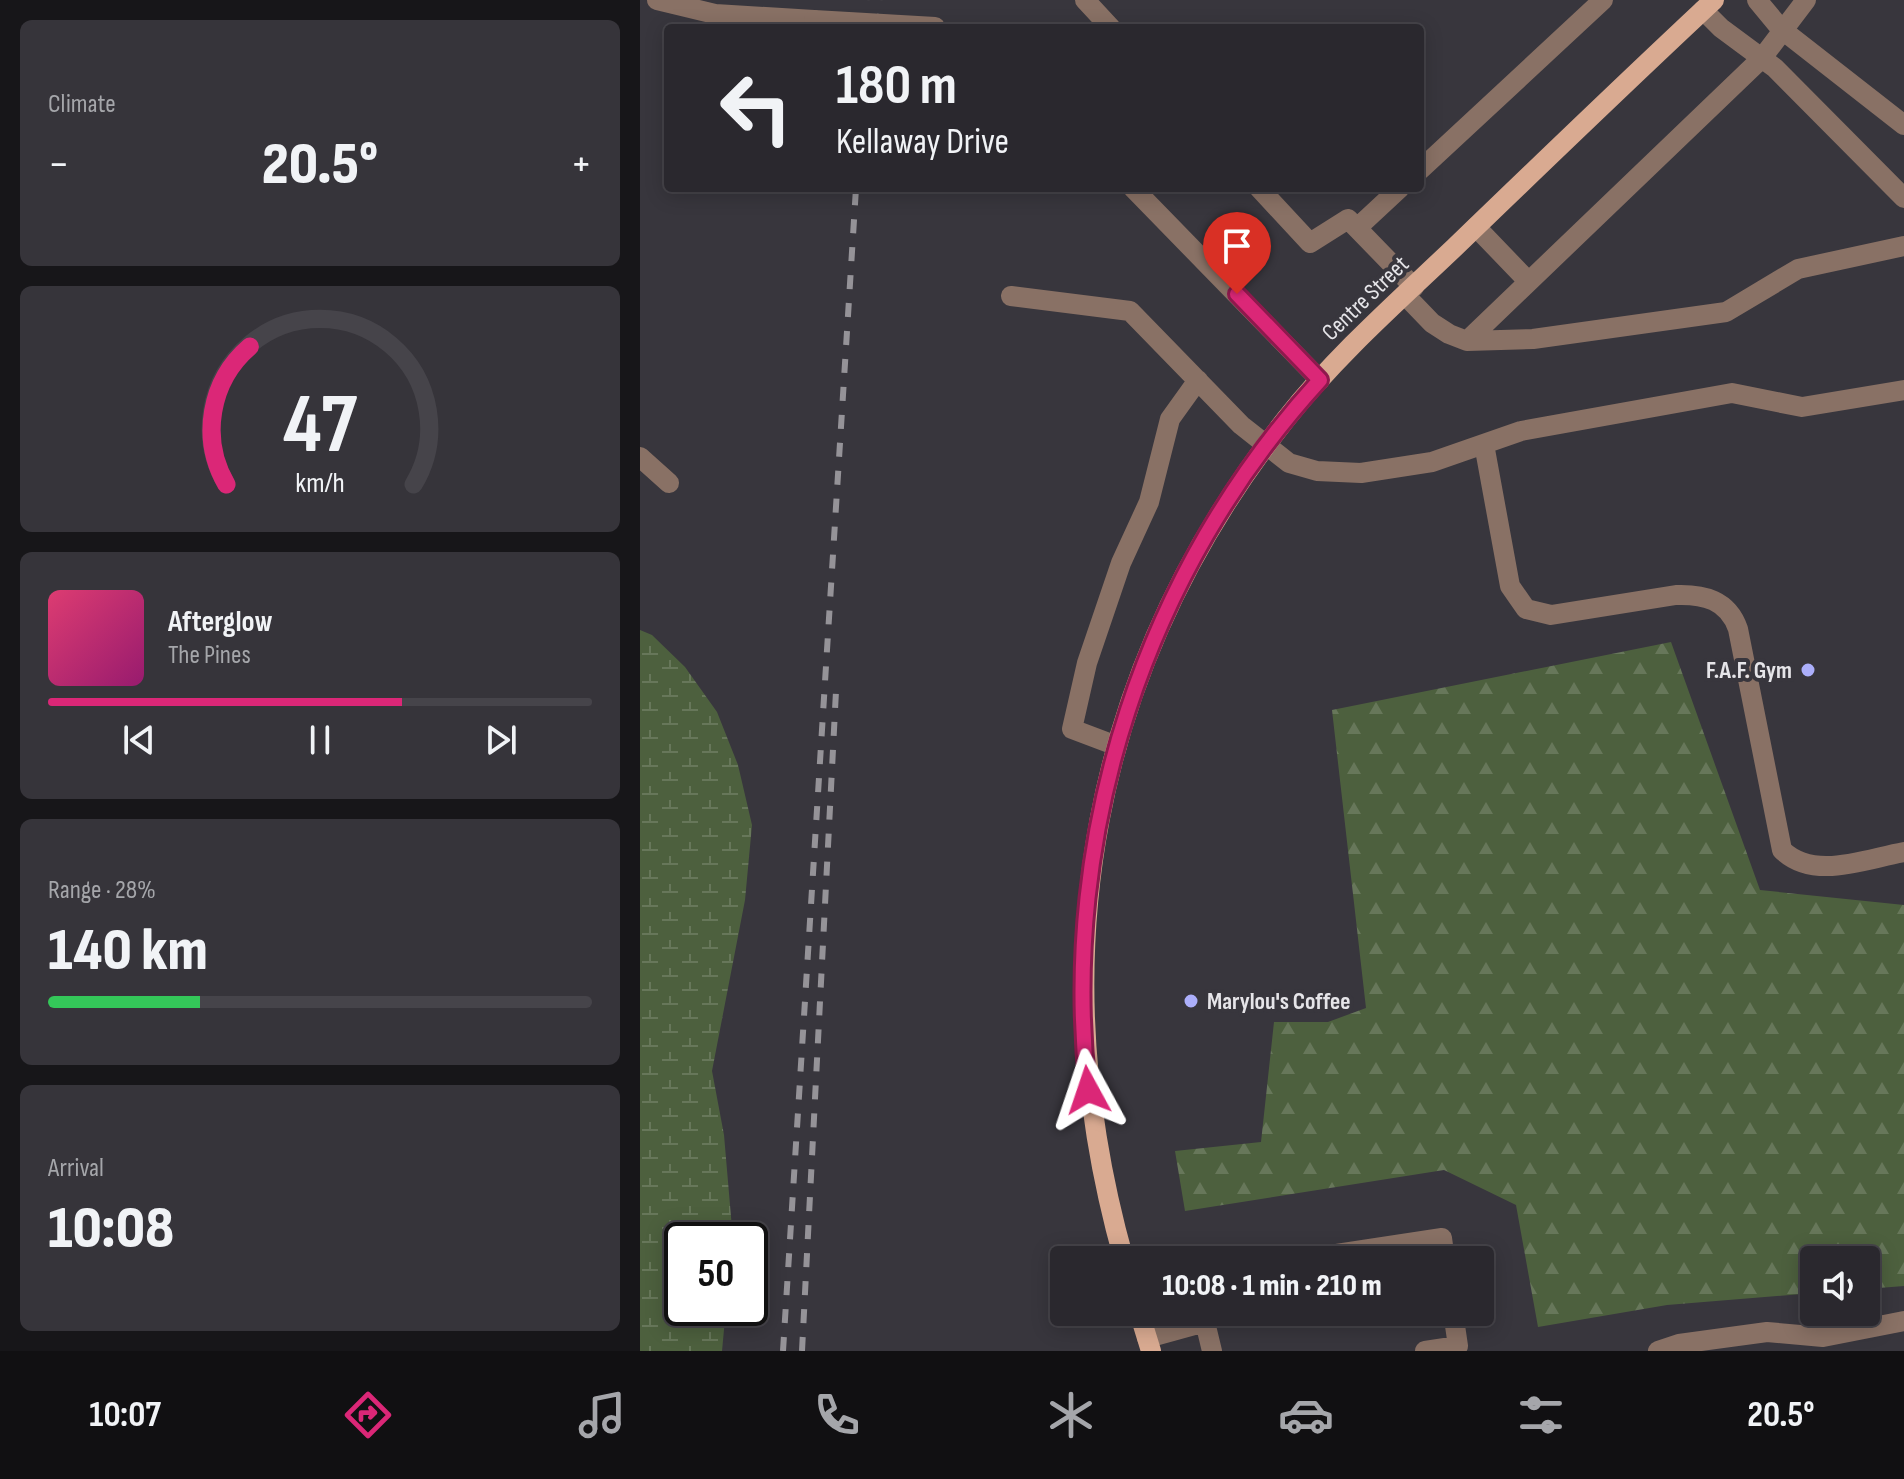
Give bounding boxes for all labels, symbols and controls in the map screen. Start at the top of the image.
text: 180 m [836,53,957,120]
icon: left [704,56,808,160]
text: Climate [48,89,116,120]
text: Kellaway Drive [836,121,1009,164]
text: 20.5° [262,129,378,201]
text: − [48,138,70,191]
text: + [570,138,592,191]
pin [1203,212,1271,294]
icon: arrive [1215,224,1259,268]
street label: Centre Street [1316,250,1415,347]
text: 47 [283,376,358,476]
text: km/h [295,466,345,501]
text: Afterglow [168,604,273,640]
text: The Pines [168,640,251,671]
place label: F.A.F. Gym [1706,656,1792,685]
marker: F.A.F. Gym [1799,661,1817,679]
icon: previous [117,718,161,762]
icon: pause [298,718,342,762]
icon: next [479,718,523,762]
text: Range · 28% [48,875,156,906]
text: 140 km [48,915,208,987]
place label: Marylou's Coffee [1207,987,1351,1016]
marker: Marylou's Coffee [1182,992,1200,1010]
position arrow [1046,1048,1130,1132]
text: Arrival [48,1153,104,1184]
text: 10:08 [48,1193,174,1265]
speed limit sign: 50 [664,1222,768,1326]
map controls [1800,1246,1880,1326]
button: sound [1800,1246,1880,1326]
text: 10:08 · 1 min · 210 m [1162,1268,1382,1304]
icon: directions [340,1387,396,1443]
icon: music [574,1387,630,1443]
icon: phone [809,1387,865,1443]
icon: climate [1043,1387,1099,1443]
icon: car [1278,1387,1334,1443]
icon: filters [1513,1387,1569,1443]
text: 10:07 [89,1394,161,1437]
text: 20.5° [1747,1394,1815,1437]

